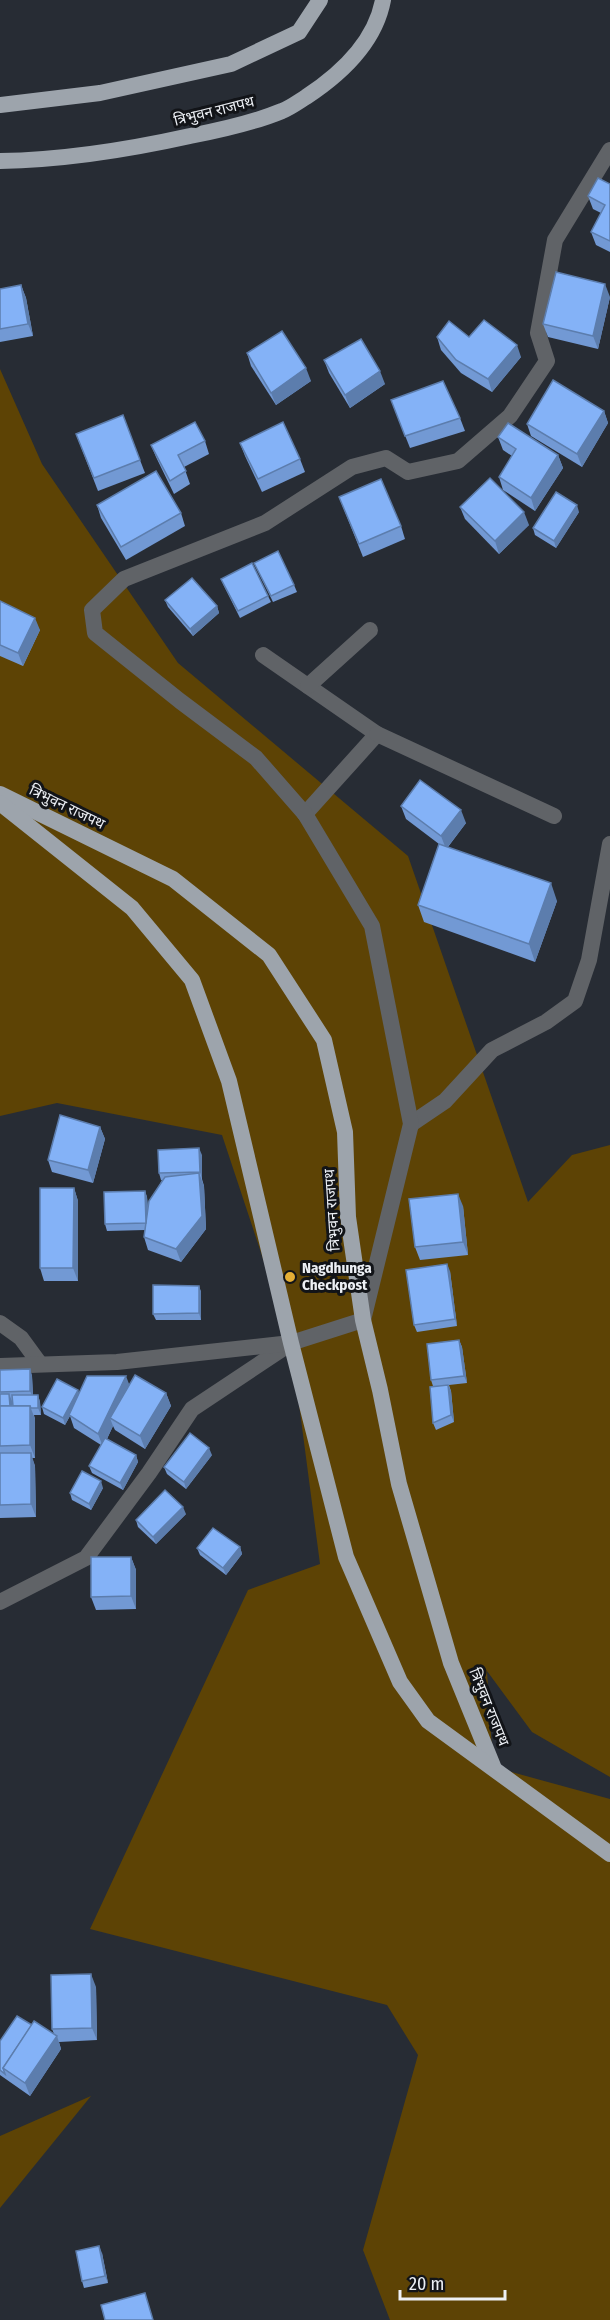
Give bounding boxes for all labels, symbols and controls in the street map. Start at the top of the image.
street label: त्रिभुवन राजपथ [172,92,257,131]
street label: त्रिभुवन राजपथ [26,781,108,834]
street label: त्रिभुवन राजपथ [320,1168,345,1252]
place label: Nagdhunga Checkpost [302,1259,372,1294]
marker: Nagdhunga Checkpost [283,1270,297,1284]
street label: त्रिभुवन राजपथ [464,1666,513,1749]
scale bar [400,2263,505,2301]
text: 20 m [409,2273,444,2295]

